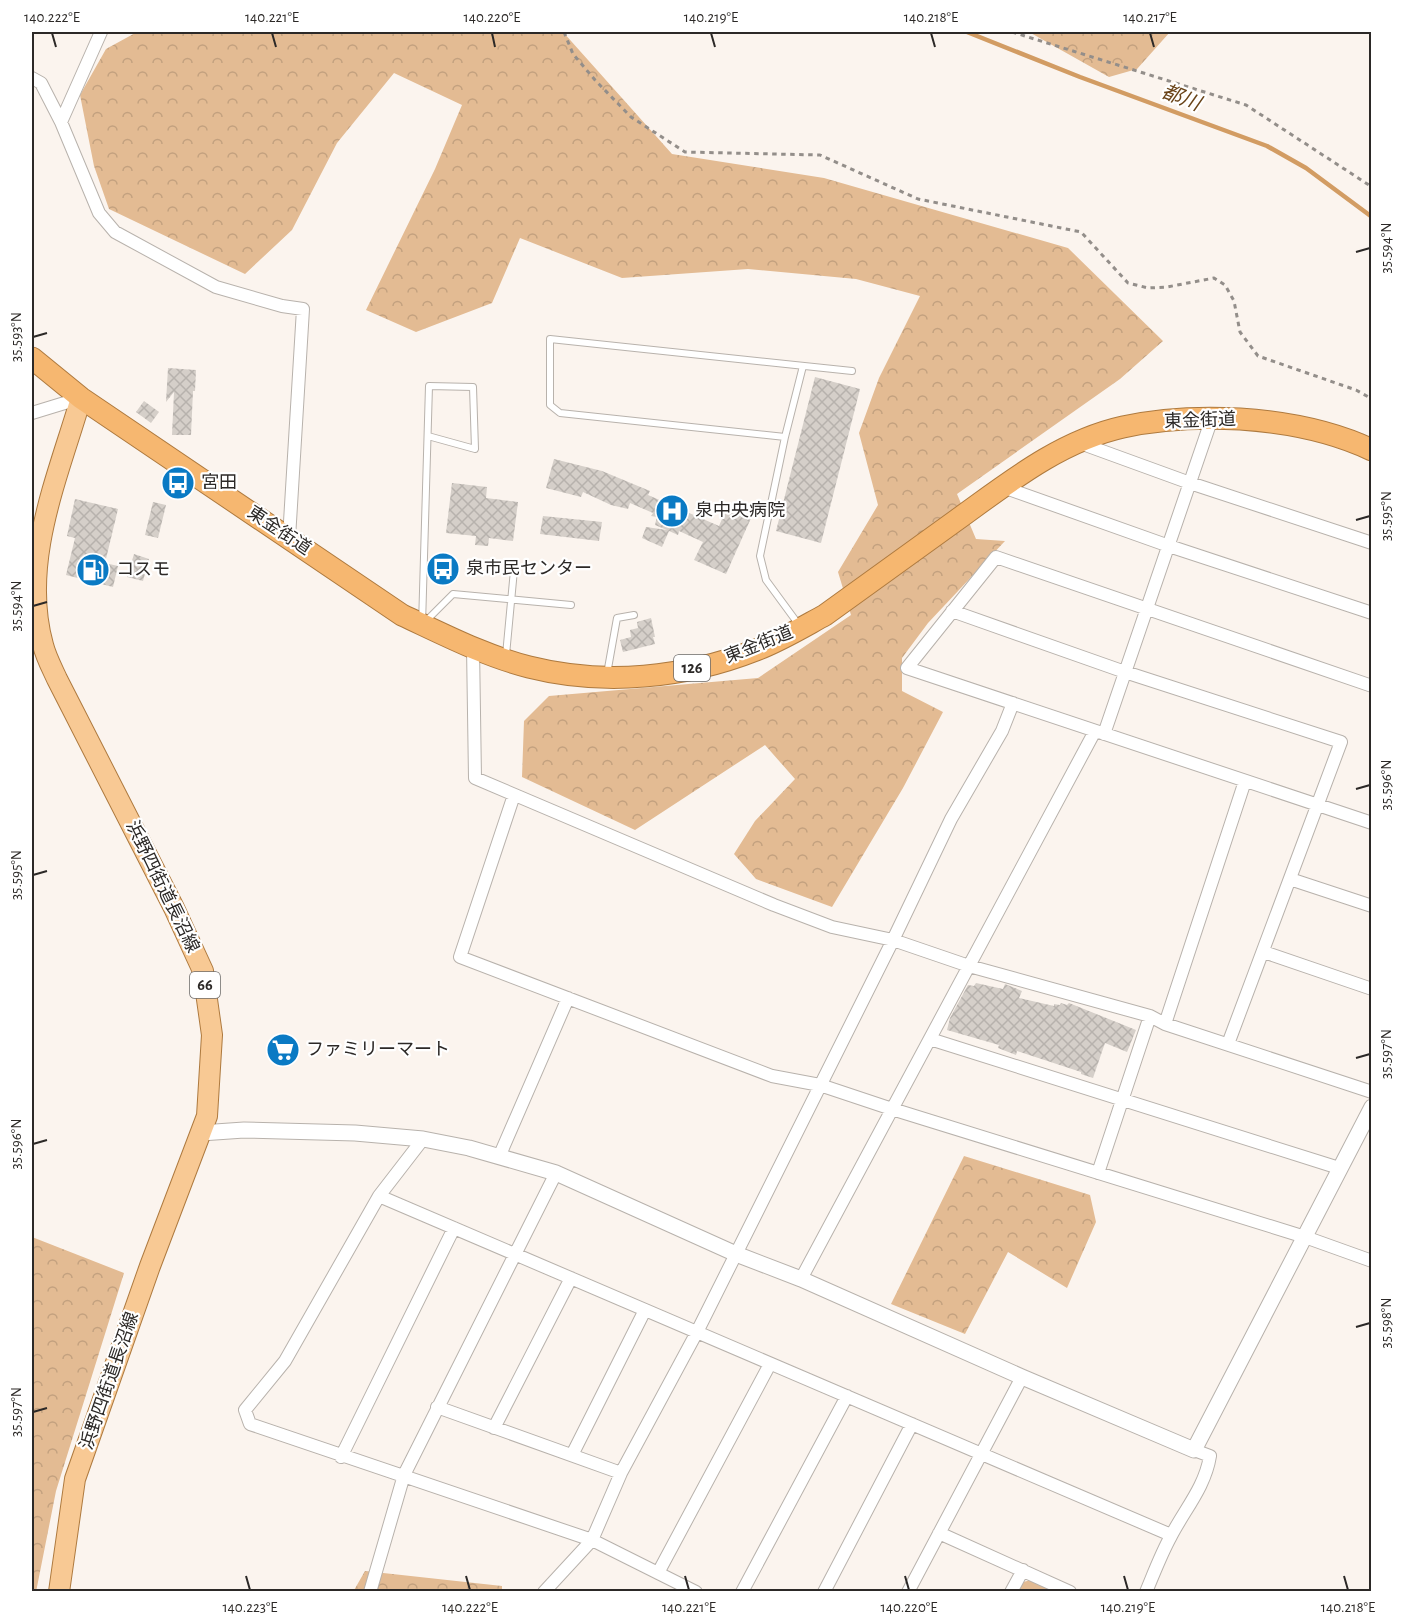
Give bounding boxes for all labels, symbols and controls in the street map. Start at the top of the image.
text: 140.222°E [24,10,80,25]
text: 140.221°E [245,10,299,25]
text: 140.220°E [464,10,520,25]
text: 140.219°E [684,10,738,25]
text: 140.218°E [904,10,958,25]
text: 140.217°E [1123,10,1177,25]
water label: 都川 [1159,81,1205,115]
text: 35.594°N [1379,222,1394,274]
text: 35.593°N [9,312,24,362]
street label: 東金街道 [1164,409,1236,431]
bus stop icon: 宮田 [160,465,196,501]
place label: 宮田 [201,473,237,492]
text: 35.595°N [1379,491,1394,541]
hospital icon: 泉中央病院 [654,493,690,529]
place label: 泉中央病院 [695,501,785,520]
street label: 東金街道 [244,502,315,559]
bus stop icon: 泉市民センター [425,551,461,587]
fuel station icon: コスモ [75,552,111,588]
place label: 泉市民センター [466,559,592,578]
place label: コスモ [116,561,170,579]
text: 35.594°N [9,580,24,632]
street label: 東金街道 [722,621,796,667]
road number: 126 [674,655,710,681]
text: 35.596°N [1379,760,1394,810]
street label: 浜野四街道長沼線 [122,817,203,956]
text: 35.595°N [9,850,24,900]
road number: 66 [190,972,220,998]
text: 35.597°N [1379,1029,1394,1079]
supermarket icon: ファミリーマート [265,1032,301,1068]
place label: ファミリーマート [306,1041,450,1059]
text: 35.596°N [9,1119,24,1169]
text: 35.598°N [1379,1298,1394,1348]
street label: 浜野四街道長沼線 [76,1309,142,1452]
text: 35.597°N [9,1387,24,1437]
text: 140.223°E [222,1600,278,1615]
text: 140.222°E [442,1600,498,1615]
text: 140.221°E [662,1600,716,1615]
text: 140.220°E [881,1600,937,1615]
text: 140.219°E [1101,1600,1155,1615]
text: 140.218°E [1321,1600,1375,1615]

